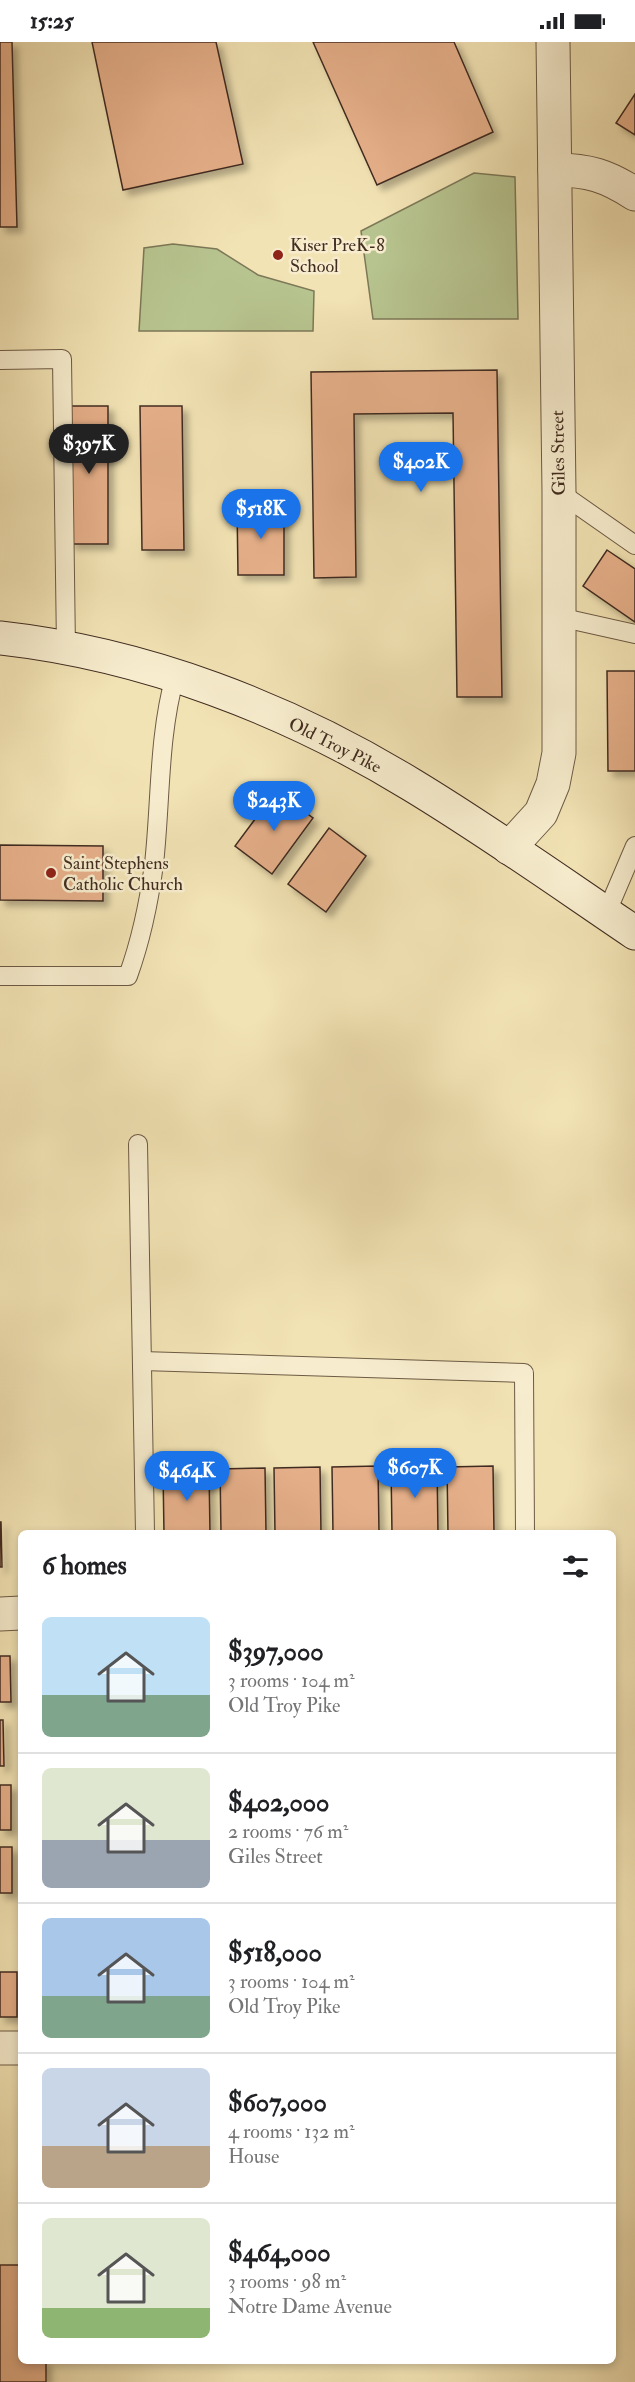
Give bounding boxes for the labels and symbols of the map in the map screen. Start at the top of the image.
place label: Kiser PreK-8 School [290,234,385,278]
marker: Kiser PreK-8 School [271,248,285,262]
street label: Giles Street [546,410,571,496]
pin: $397K [47,424,131,475]
pin: $402K [379,442,463,493]
pin: $518K [219,489,303,540]
street label: Old Troy Pike [284,712,385,779]
pin: $243K [232,781,316,832]
place label: Saint Stephens Catholic Church [63,852,183,896]
marker: Saint Stephens Catholic Church [44,866,58,880]
pin: $607K [373,1448,457,1499]
pin: $464K [145,1451,229,1502]

